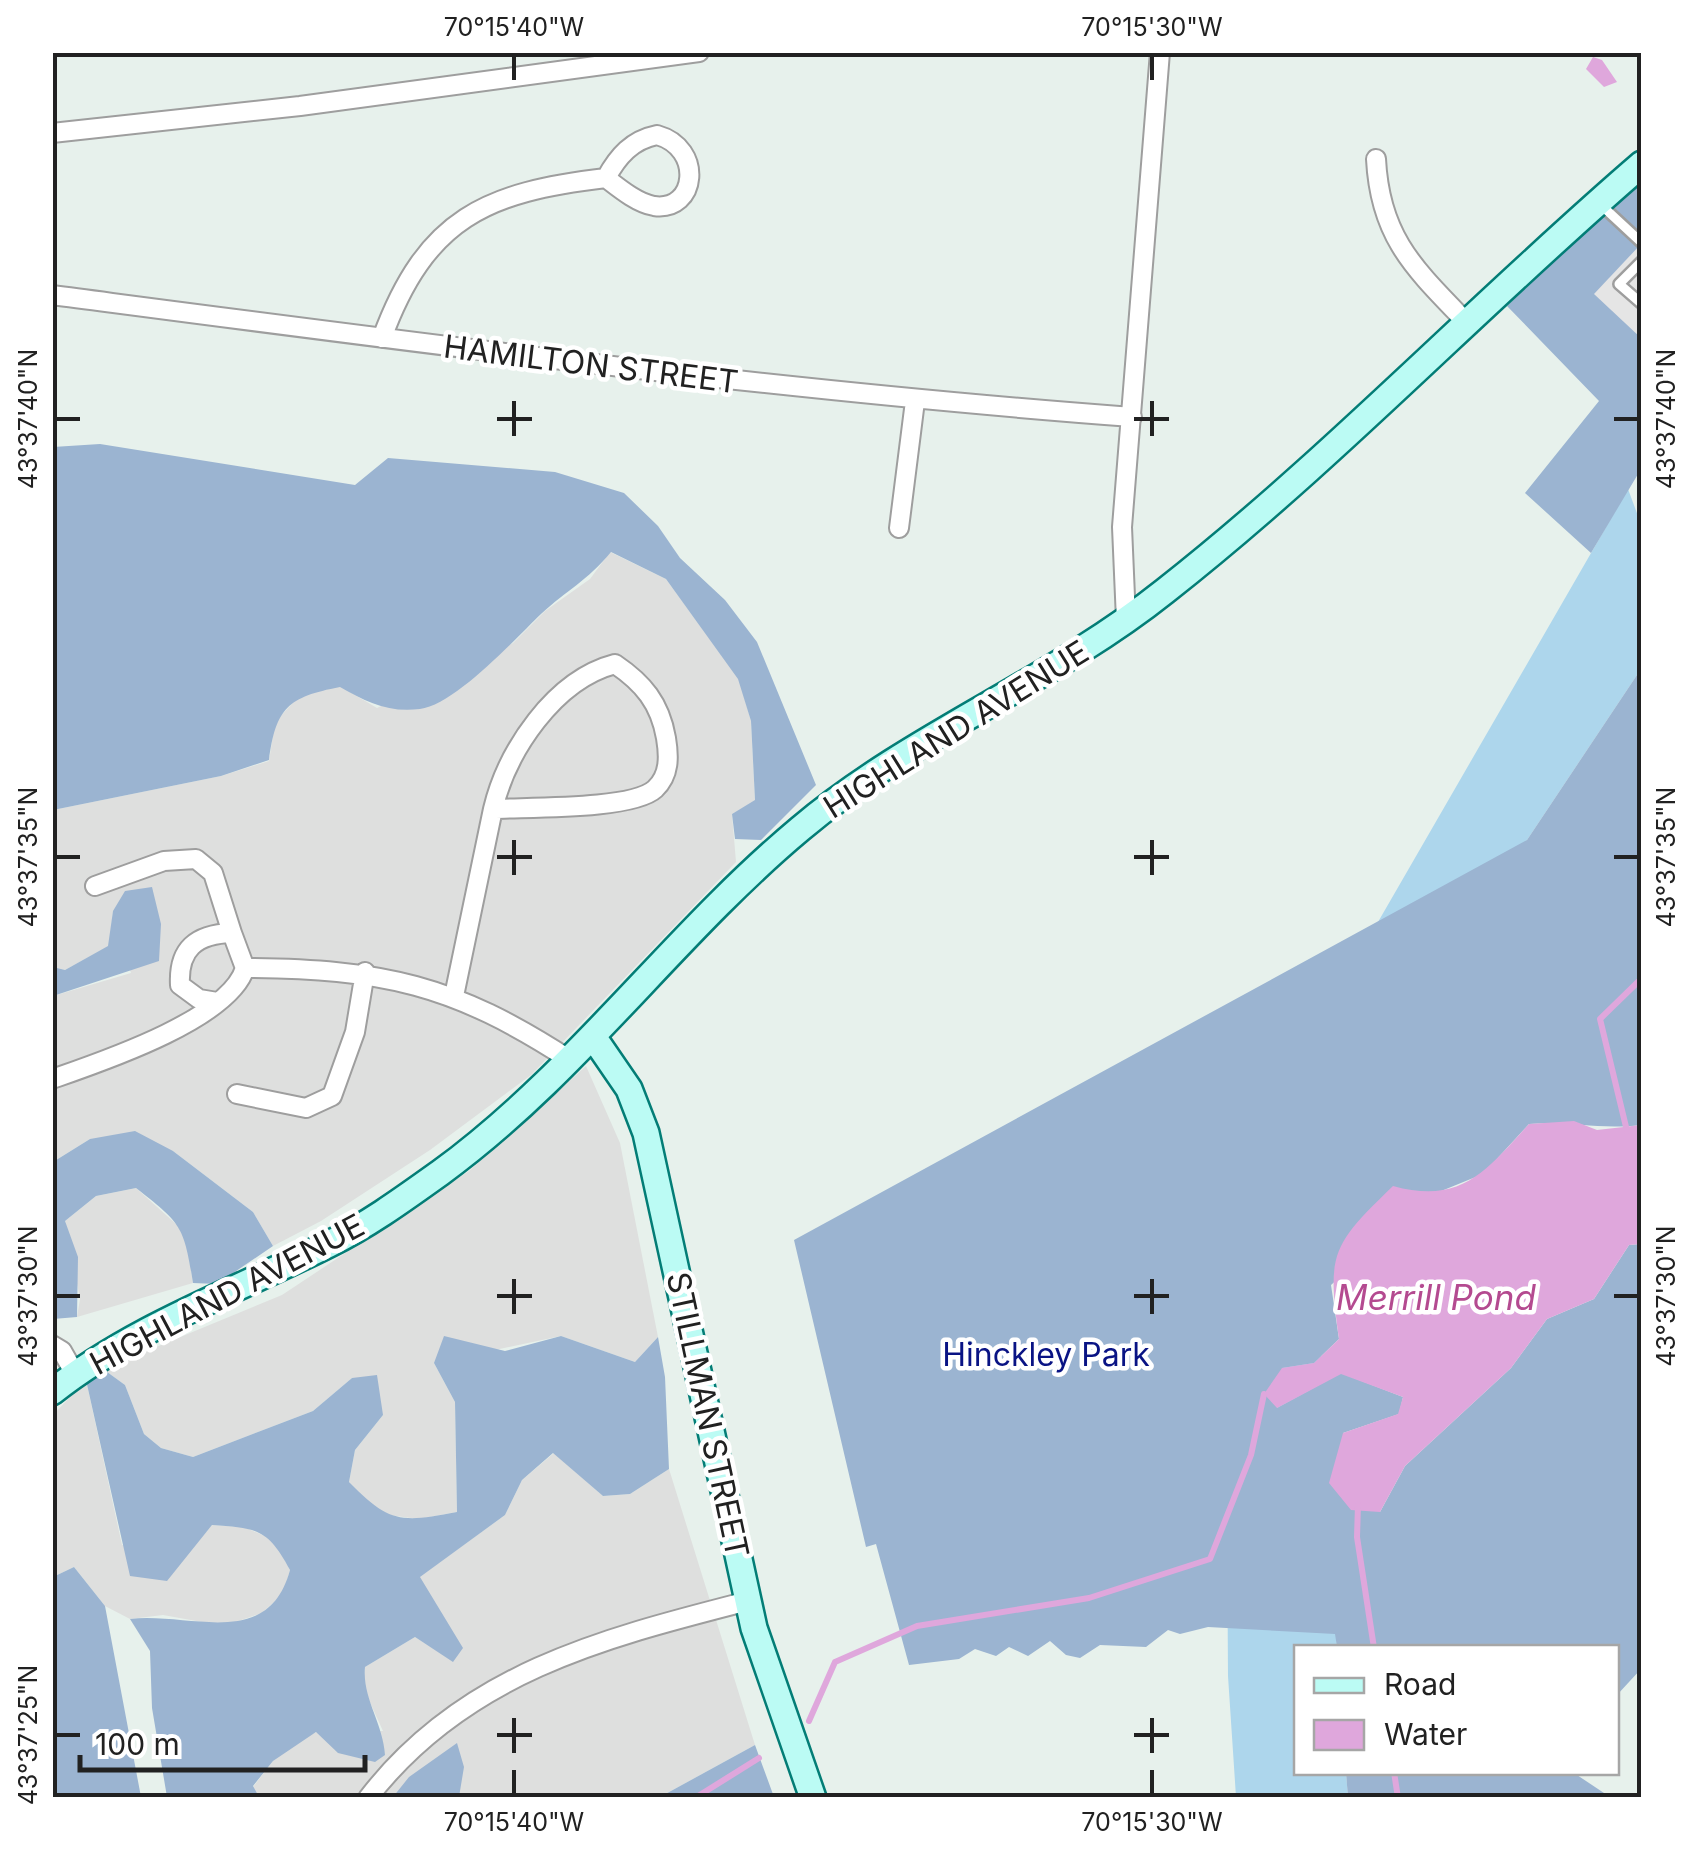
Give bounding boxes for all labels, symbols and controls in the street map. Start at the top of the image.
text: 70°15'40"W [444,12,584,42]
text: 70°15'30"W [1081,12,1223,42]
street label: HAMILTON STREET [441,327,741,401]
text: 43°37'40"N [13,349,43,489]
text: 43°37'40"N [1651,349,1681,489]
street label: HIGHLAND AVENUE [816,632,1096,826]
text: 43°37'35"N [13,787,43,927]
text: 43°37'35"N [1651,787,1681,927]
street label: HIGHLAND AVENUE [83,1205,371,1383]
text: 43°37'30"N [13,1225,43,1367]
text: 43°37'30"N [1651,1225,1681,1367]
street label: STILLMAN STREET [659,1269,757,1561]
water label: Merrill Pond [1336,1276,1536,1318]
park label: Hinckley Park [942,1335,1150,1374]
legend [1294,1645,1619,1775]
text: 43°37'25"N [13,1665,43,1805]
text: Road [1384,1666,1456,1702]
scale bar [80,1710,365,1772]
text: Water [1384,1716,1467,1752]
text: 100 m [95,1726,180,1762]
text: 70°15'40"W [444,1807,584,1837]
text: 70°15'30"W [1081,1807,1223,1837]

